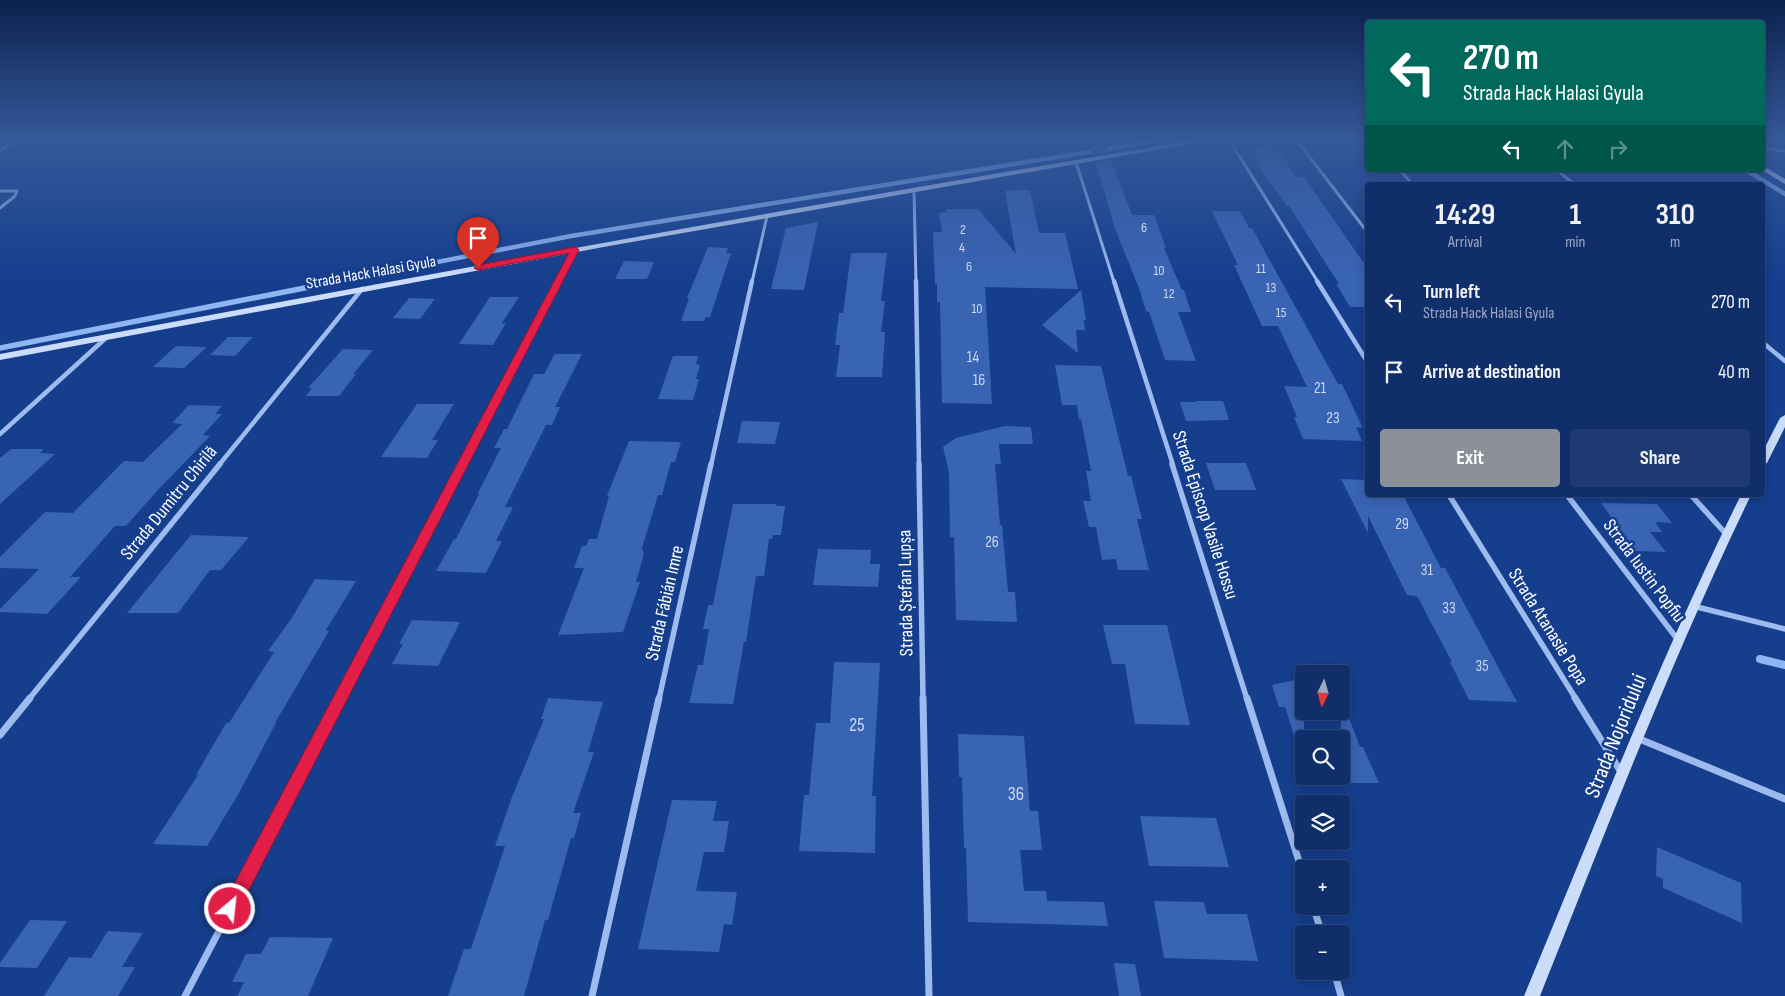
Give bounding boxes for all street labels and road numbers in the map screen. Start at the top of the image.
street label: Strada Hack Halasi Gyula [305,252,437,294]
street label: Strada Episcop Vasile Hossu [1167,428,1243,602]
street label: Strada Dumitru Chirilă [116,441,222,565]
street label: Strada Iustin Popfiu [1598,515,1690,627]
street label: Strada Ștefan Lupșa [893,529,919,657]
street label: Strada Fábián Imre [641,543,689,663]
street label: Strada Atanasie Popa [1503,564,1593,690]
street label: Strada Nojoridului [1579,670,1653,802]

